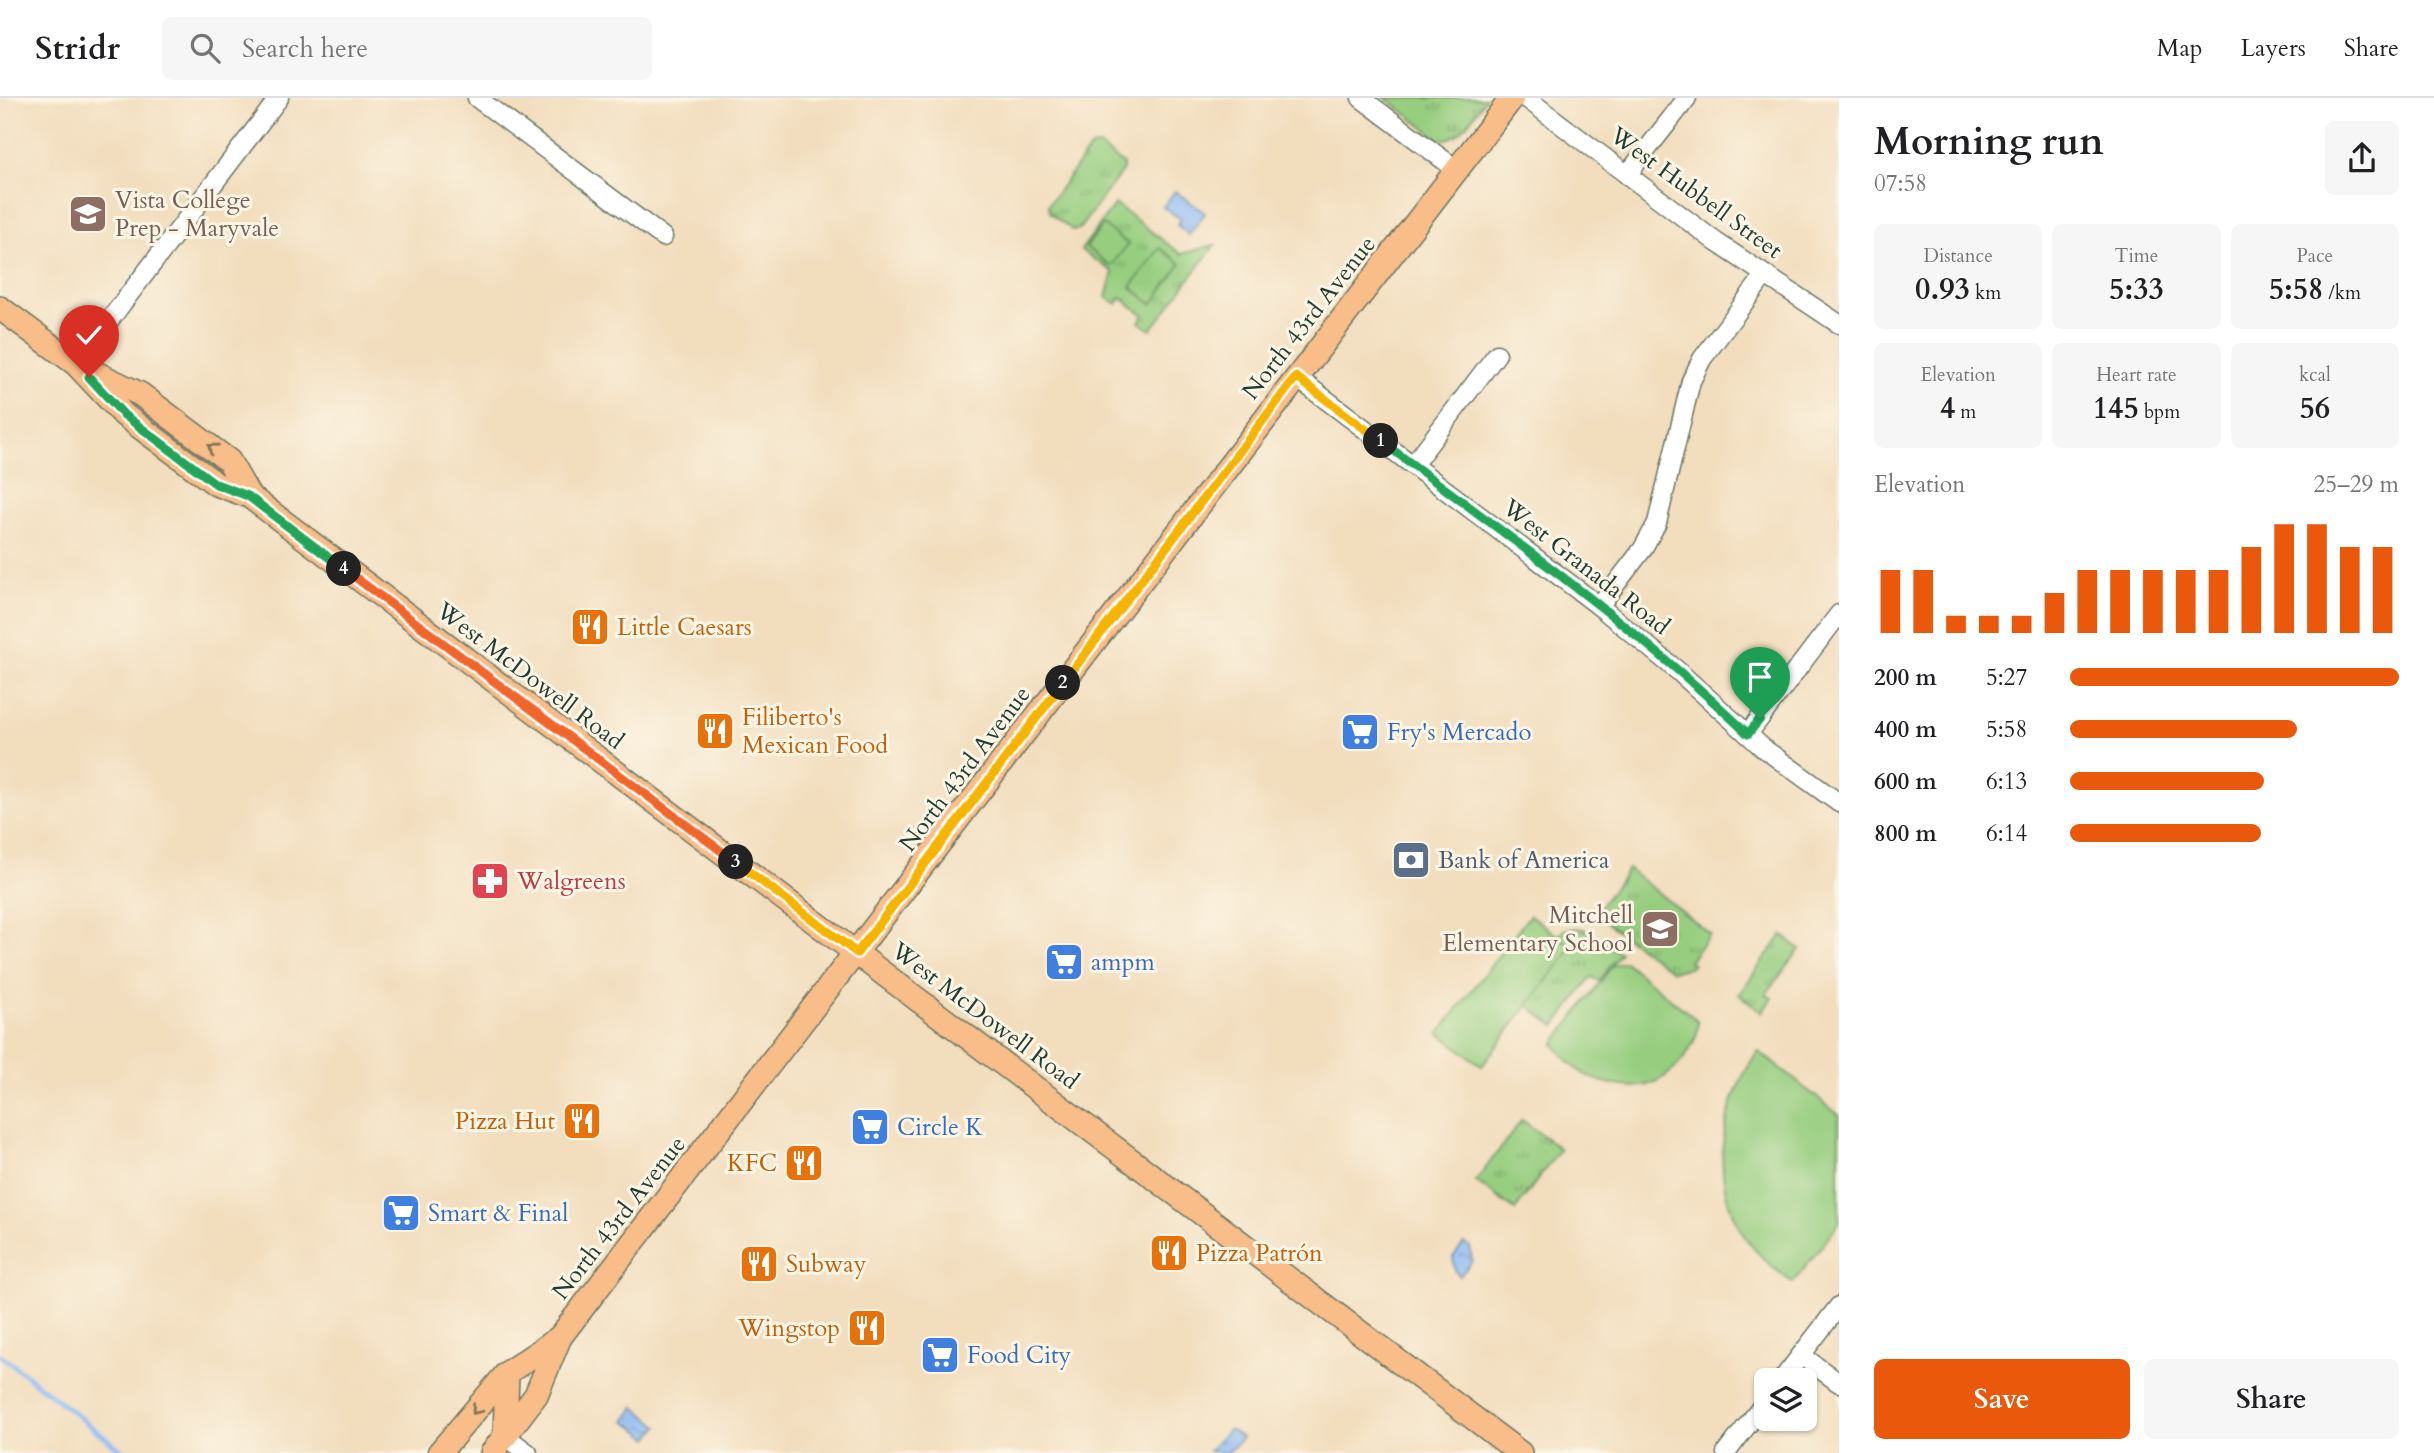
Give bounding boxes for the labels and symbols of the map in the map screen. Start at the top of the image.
street label: West Hubbell Street [1602,119,1789,267]
place label: Vista College Prep - Maryvale [115,184,279,245]
school or university icon: Vista College Prep - Maryvale [67,193,109,235]
street label: North 43rd Avenue [1234,229,1384,407]
pin [59,305,119,377]
pin: 1 [1364,424,1398,458]
one-way arrow [207,444,220,456]
street label: West Granada Road [1495,491,1677,643]
pin: 4 [326,552,362,587]
street label: West McDowell Road [429,594,631,758]
restaurant icon: Little Caesars [569,606,611,648]
place label: Little Caesars [617,611,752,644]
pin [1730,647,1790,719]
pin: 2 [1046,666,1080,700]
street label: North 43rd Avenue [892,679,1038,859]
place label: Filiberto's Mexican Food [742,701,888,762]
restaurant icon: Filiberto's Mexican Food [694,710,736,752]
supermarket icon: Fry's Mercado [1339,711,1381,753]
place label: Fry's Mercado [1387,716,1531,749]
bank icon: Bank of America [1390,839,1432,881]
pin: 3 [718,844,754,880]
place label: Bank of America [1438,844,1610,877]
pharmacy icon: Walgreens [469,860,511,902]
place label: Walgreens [516,865,626,898]
place label: Mitchell Elementary School [1442,899,1633,960]
school or university icon: Mitchell Elementary School [1639,908,1681,950]
street label: West McDowell Road [884,934,1086,1098]
supermarket icon: ampm [1043,941,1085,983]
place label: ampm [1091,946,1155,979]
restaurant icon: Pizza Hut [561,1100,603,1142]
place label: Pizza Hut [455,1105,555,1138]
supermarket icon: Circle K [849,1106,891,1148]
place label: Circle K [897,1111,983,1144]
street label: North 43rd Avenue [544,1129,694,1307]
restaurant icon: KFC [783,1142,825,1184]
place label: KFC [727,1147,777,1180]
supermarket icon: Smart & Final [380,1192,422,1234]
place label: Smart & Final [428,1197,568,1230]
restaurant icon: Pizza Patrón [1148,1232,1190,1274]
place label: Pizza Patrón [1196,1237,1323,1270]
restaurant icon: Subway [738,1243,780,1285]
place label: Subway [786,1248,867,1281]
restaurant icon: Wingstop [846,1307,888,1349]
place label: Wingstop [737,1312,840,1345]
supermarket icon: Food City [919,1334,961,1376]
place label: Food City [967,1339,1072,1372]
one-way arrow [472,1401,484,1414]

